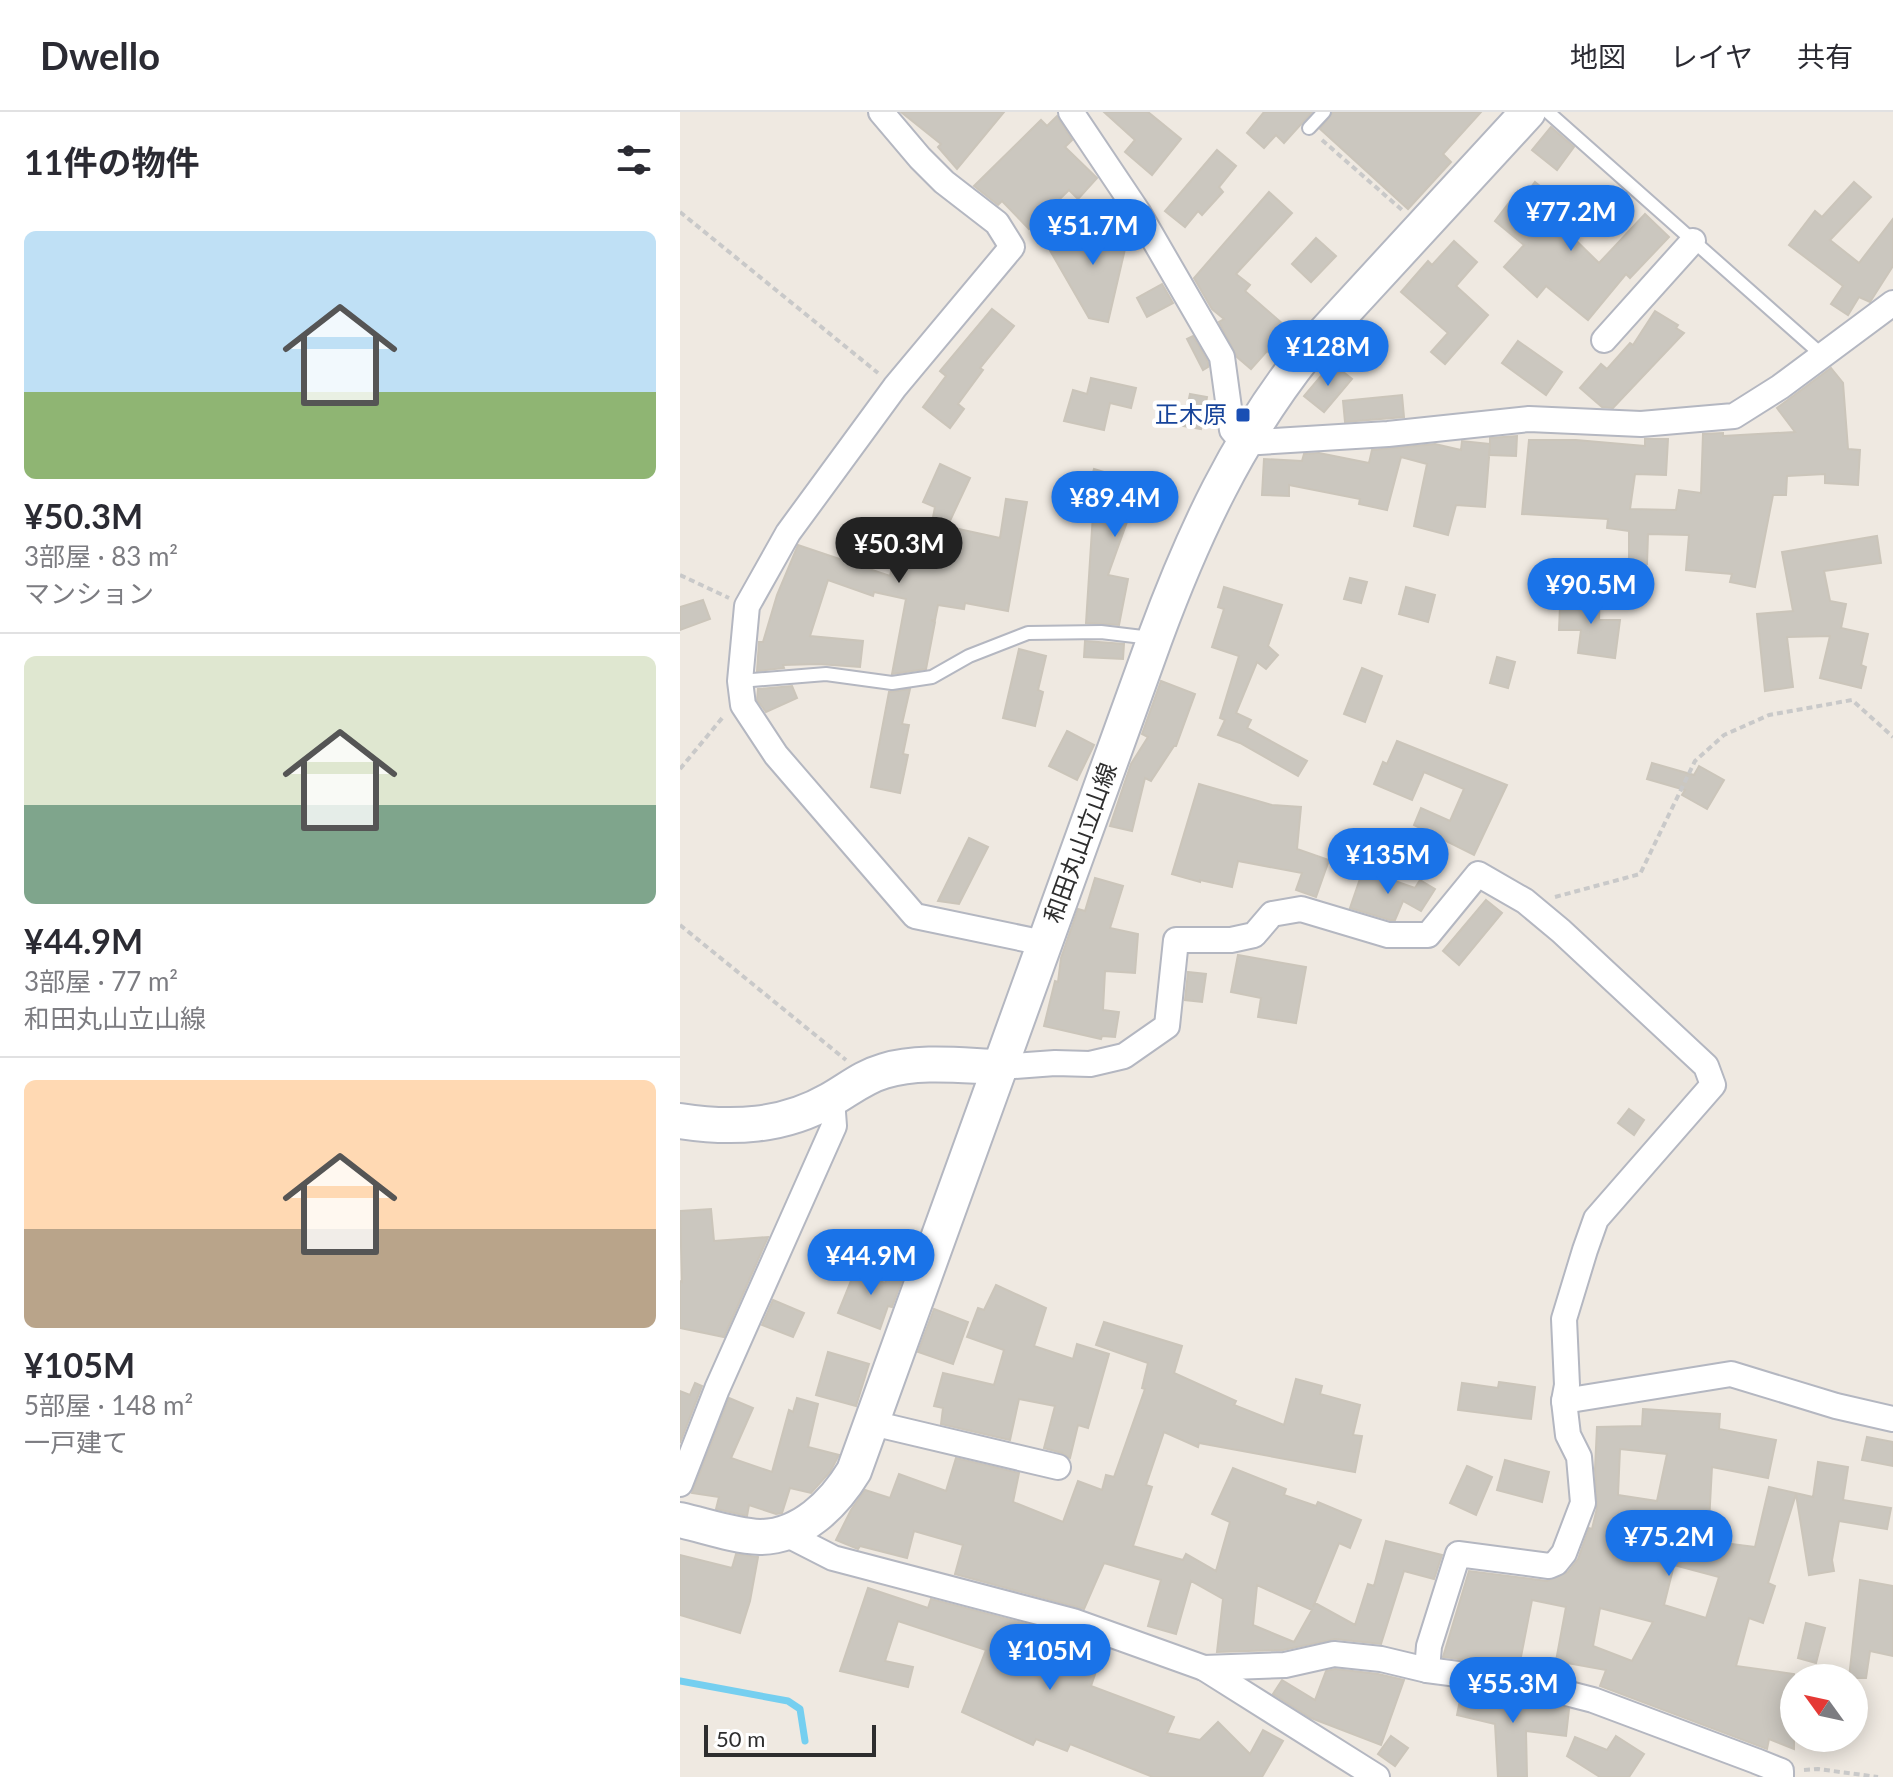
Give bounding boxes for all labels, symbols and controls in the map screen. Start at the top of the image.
text: Dwello [40,32,160,78]
text: 地図 [1570,39,1626,73]
text: レイヤ [1670,39,1753,73]
text: 共有 [1797,39,1853,73]
icon: filters [612,138,656,182]
text: 11件の物件 [24,141,199,182]
pin: ¥77.2M [1506,185,1636,253]
text: ¥77.2M [1525,195,1617,227]
pin: ¥51.7M [1028,199,1158,267]
text: ¥51.7M [1047,209,1139,241]
icon: home [268,283,412,427]
pin: ¥128M [1272,320,1384,388]
text: ¥128M [1286,330,1370,362]
place label: 正木原 [1155,399,1227,428]
marker: 正木原 [1234,406,1252,424]
pin: ¥89.4M [1050,471,1180,539]
text: ¥89.4M [1069,481,1161,513]
text: ¥50.3M [24,495,143,536]
pin: ¥50.3M [834,517,964,585]
text: ¥50.3M [853,527,945,559]
text: 3部屋 · 83 m² [24,540,178,572]
pin: ¥90.5M [1526,558,1656,626]
text: ¥90.5M [1545,568,1637,600]
text: マンション [24,577,154,609]
icon: home [268,708,412,852]
street label: 和田丸山立山線 [1037,759,1122,926]
pin: ¥135M [1332,828,1444,896]
text: ¥135M [1346,838,1430,870]
text: ¥44.9M [24,920,143,961]
text: 3部屋 · 77 m² [24,965,178,997]
text: 和田丸山立山線 [24,1002,206,1034]
icon: home [268,1132,412,1276]
pin: ¥44.9M [806,1229,936,1297]
text: ¥44.9M [825,1239,917,1271]
text: ¥105M [24,1344,135,1385]
text: 5部屋 · 148 m² [24,1389,193,1421]
text: 一戸建て [24,1426,128,1458]
pin: ¥75.2M [1604,1510,1734,1578]
text: ¥75.2M [1623,1520,1715,1552]
pin: ¥105M [994,1624,1106,1692]
text: ¥105M [1008,1634,1092,1666]
pin: ¥55.3M [1448,1657,1578,1725]
north arrow [1780,1664,1868,1752]
map controls [1780,1664,1868,1752]
text: ¥55.3M [1467,1667,1559,1699]
scale bar [704,1721,876,1757]
text: 50 m [716,1725,765,1752]

